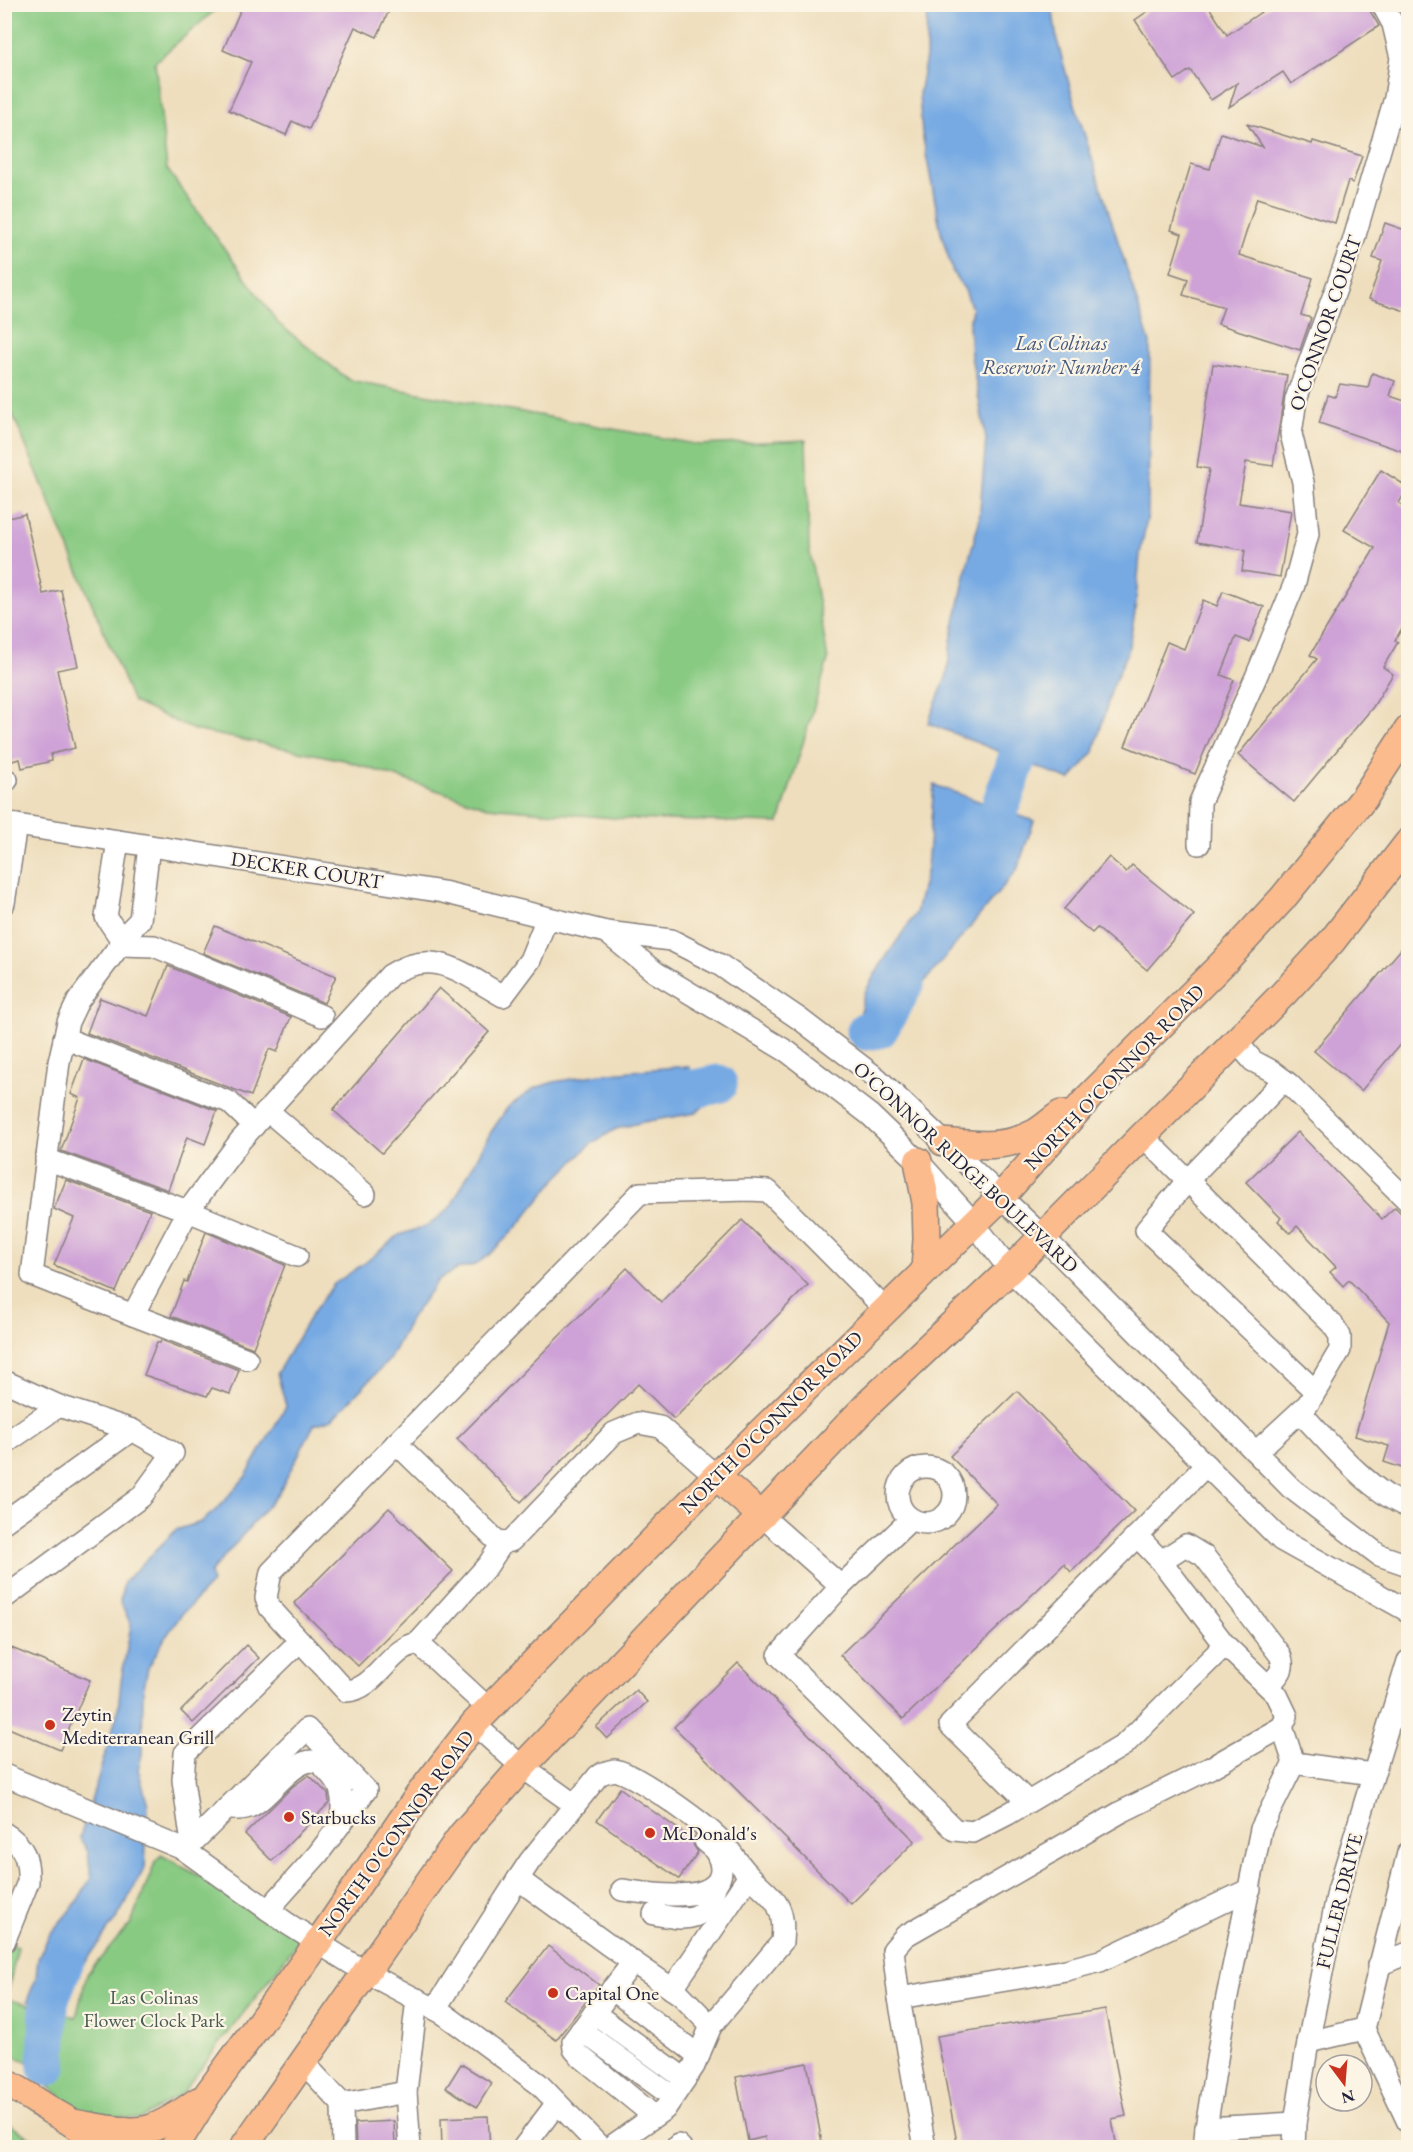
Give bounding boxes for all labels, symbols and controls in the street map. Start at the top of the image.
street label: O'CONNOR COURT [1283,231,1367,414]
water label: Las Colinas Reservoir Number 4 [982,329,1141,380]
street label: DECKER COURT [229,845,385,895]
street label: NORTH O'CONNOR ROAD [1018,979,1210,1175]
street label: O'CONNOR RIDGE BOULEVARD [848,1056,1084,1278]
street label: NORTH O'CONNOR ROAD [674,1325,868,1519]
place label: Zeytin Mediterranean Grill [62,1701,215,1750]
marker: Zeytin Mediterranean Grill [43,1718,57,1732]
street label: NORTH O'CONNOR ROAD [312,1725,480,1941]
place label: Starbucks [301,1804,376,1830]
marker: Starbucks [282,1810,296,1824]
place label: McDonald's [662,1820,757,1846]
marker: McDonald's [643,1826,657,1840]
street label: FULLER DRIVE [1310,1831,1368,1971]
place label: Capital One [565,1980,659,2006]
park label: Las Colinas Flower Clock Park [84,1984,225,2033]
marker: Capital One [546,1986,560,2000]
north arrow [1314,2053,1374,2113]
text: N [1339,2085,1357,2109]

